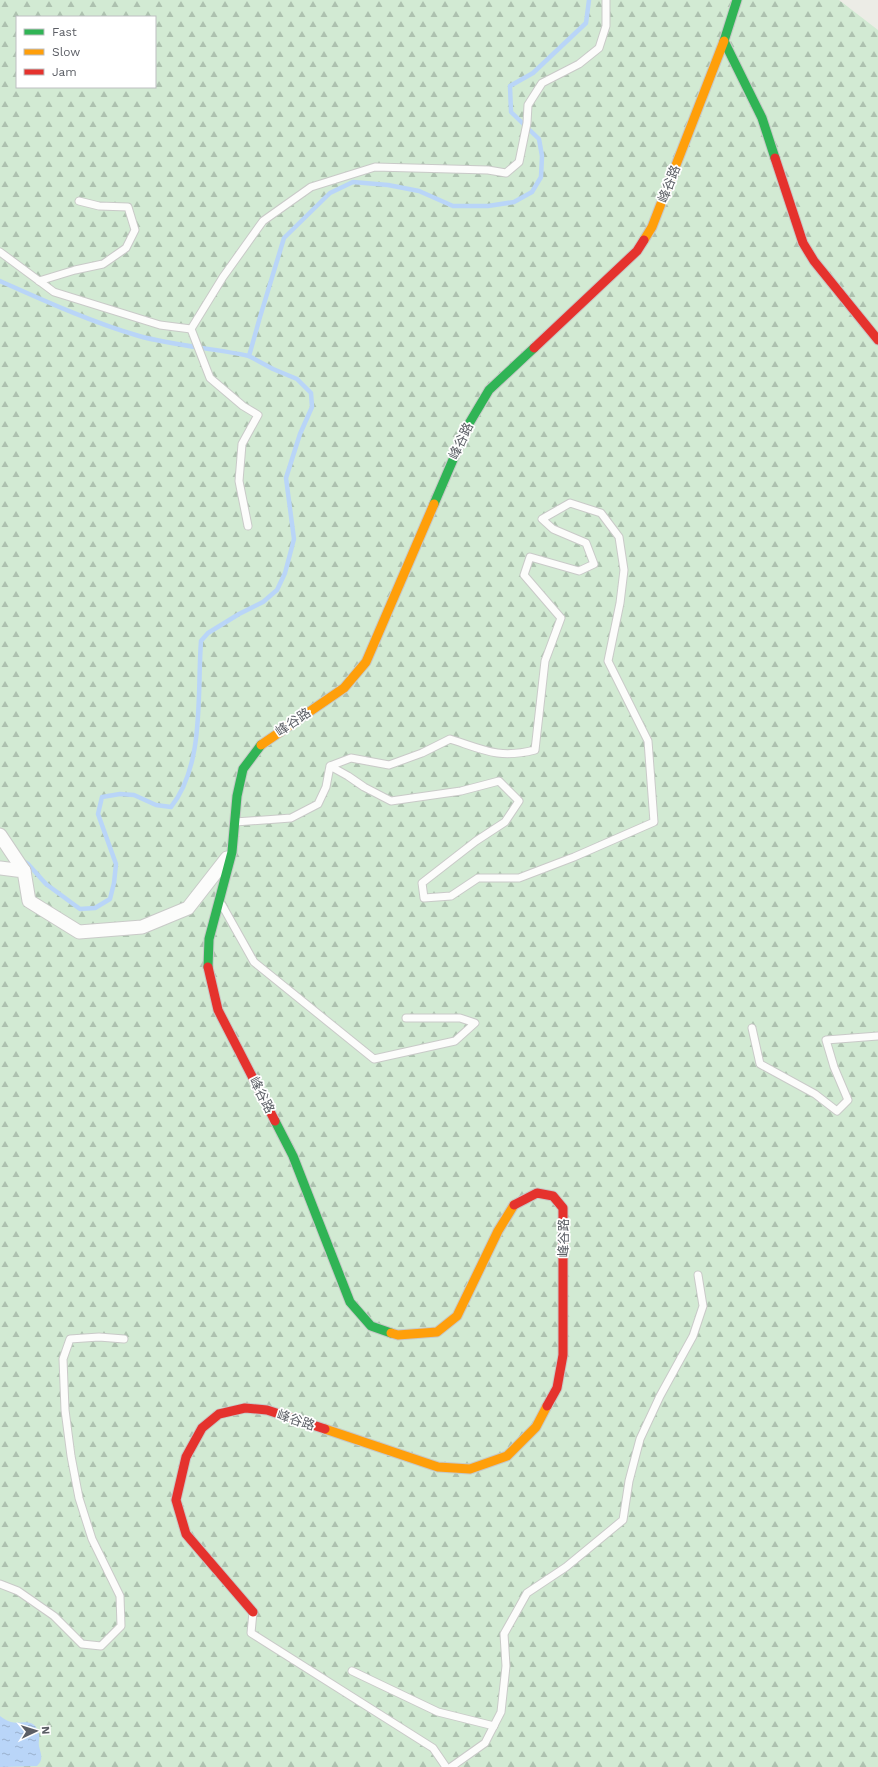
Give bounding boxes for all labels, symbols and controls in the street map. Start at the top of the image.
legend [16,16,156,88]
text: Fast [52,25,77,39]
text: Slow [52,45,80,59]
text: Jam [52,65,77,79]
street label: 峰谷路 [655,163,683,205]
street label: 峰谷路 [446,420,476,462]
street label: 峰谷路 [273,705,313,739]
street label: 峰谷路 [246,1074,278,1116]
street label: 峰谷路 [556,1218,571,1258]
street label: 峰谷路 [275,1407,317,1433]
north arrow [16,1711,56,1751]
text: N [39,1726,52,1735]

